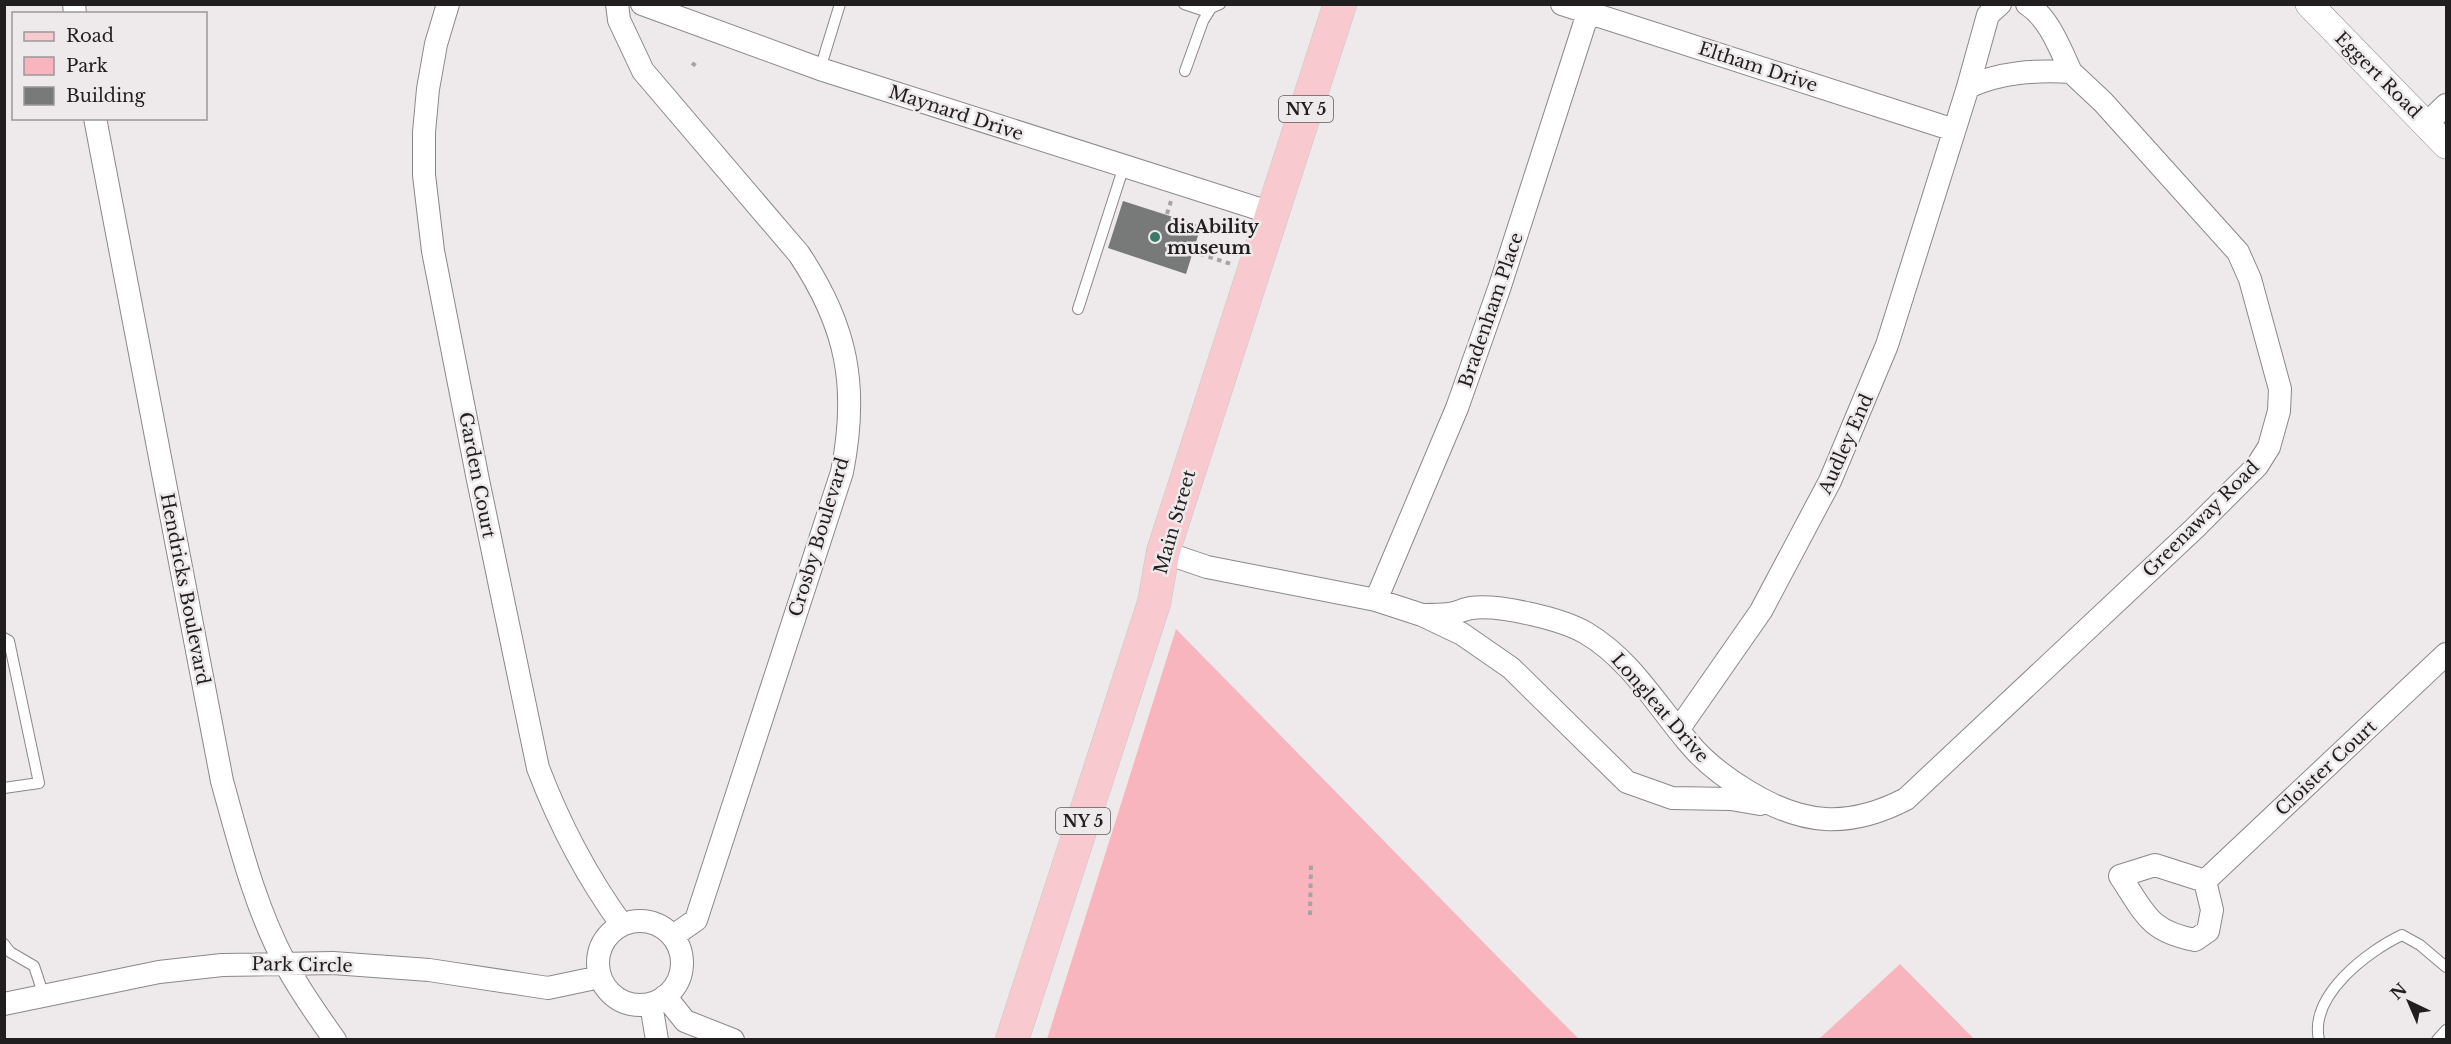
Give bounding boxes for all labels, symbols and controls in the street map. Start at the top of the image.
legend [12,12,207,120]
text: Road [66,25,114,47]
street label: Eggert Road [2330,27,2426,123]
street label: Eltham Drive [1696,37,1820,97]
text: Park [66,55,108,77]
street label: Maynard Drive [886,81,1026,145]
text: Building [66,85,145,107]
road number: NY 5 [1279,96,1333,122]
place label: disAbility museum [1167,216,1259,259]
marker: disAbility museum [1148,230,1162,244]
street label: Bradenham Place [1454,230,1528,390]
street label: Audley End [1814,390,1878,499]
street label: Garden Court [454,410,500,540]
street label: Crosby Boulevard [784,455,854,619]
street label: Greenaway Road [2138,456,2264,582]
street label: Main Street [1150,467,1200,577]
street label: Hendricks Boulevard [156,491,214,687]
street label: Longleat Drive [1607,649,1713,767]
street label: Cloister Court [2271,715,2381,821]
road number: NY 5 [1056,808,1110,834]
street label: Park Circle [251,953,353,977]
north arrow [2379,972,2439,1032]
text: N [2386,979,2411,1004]

